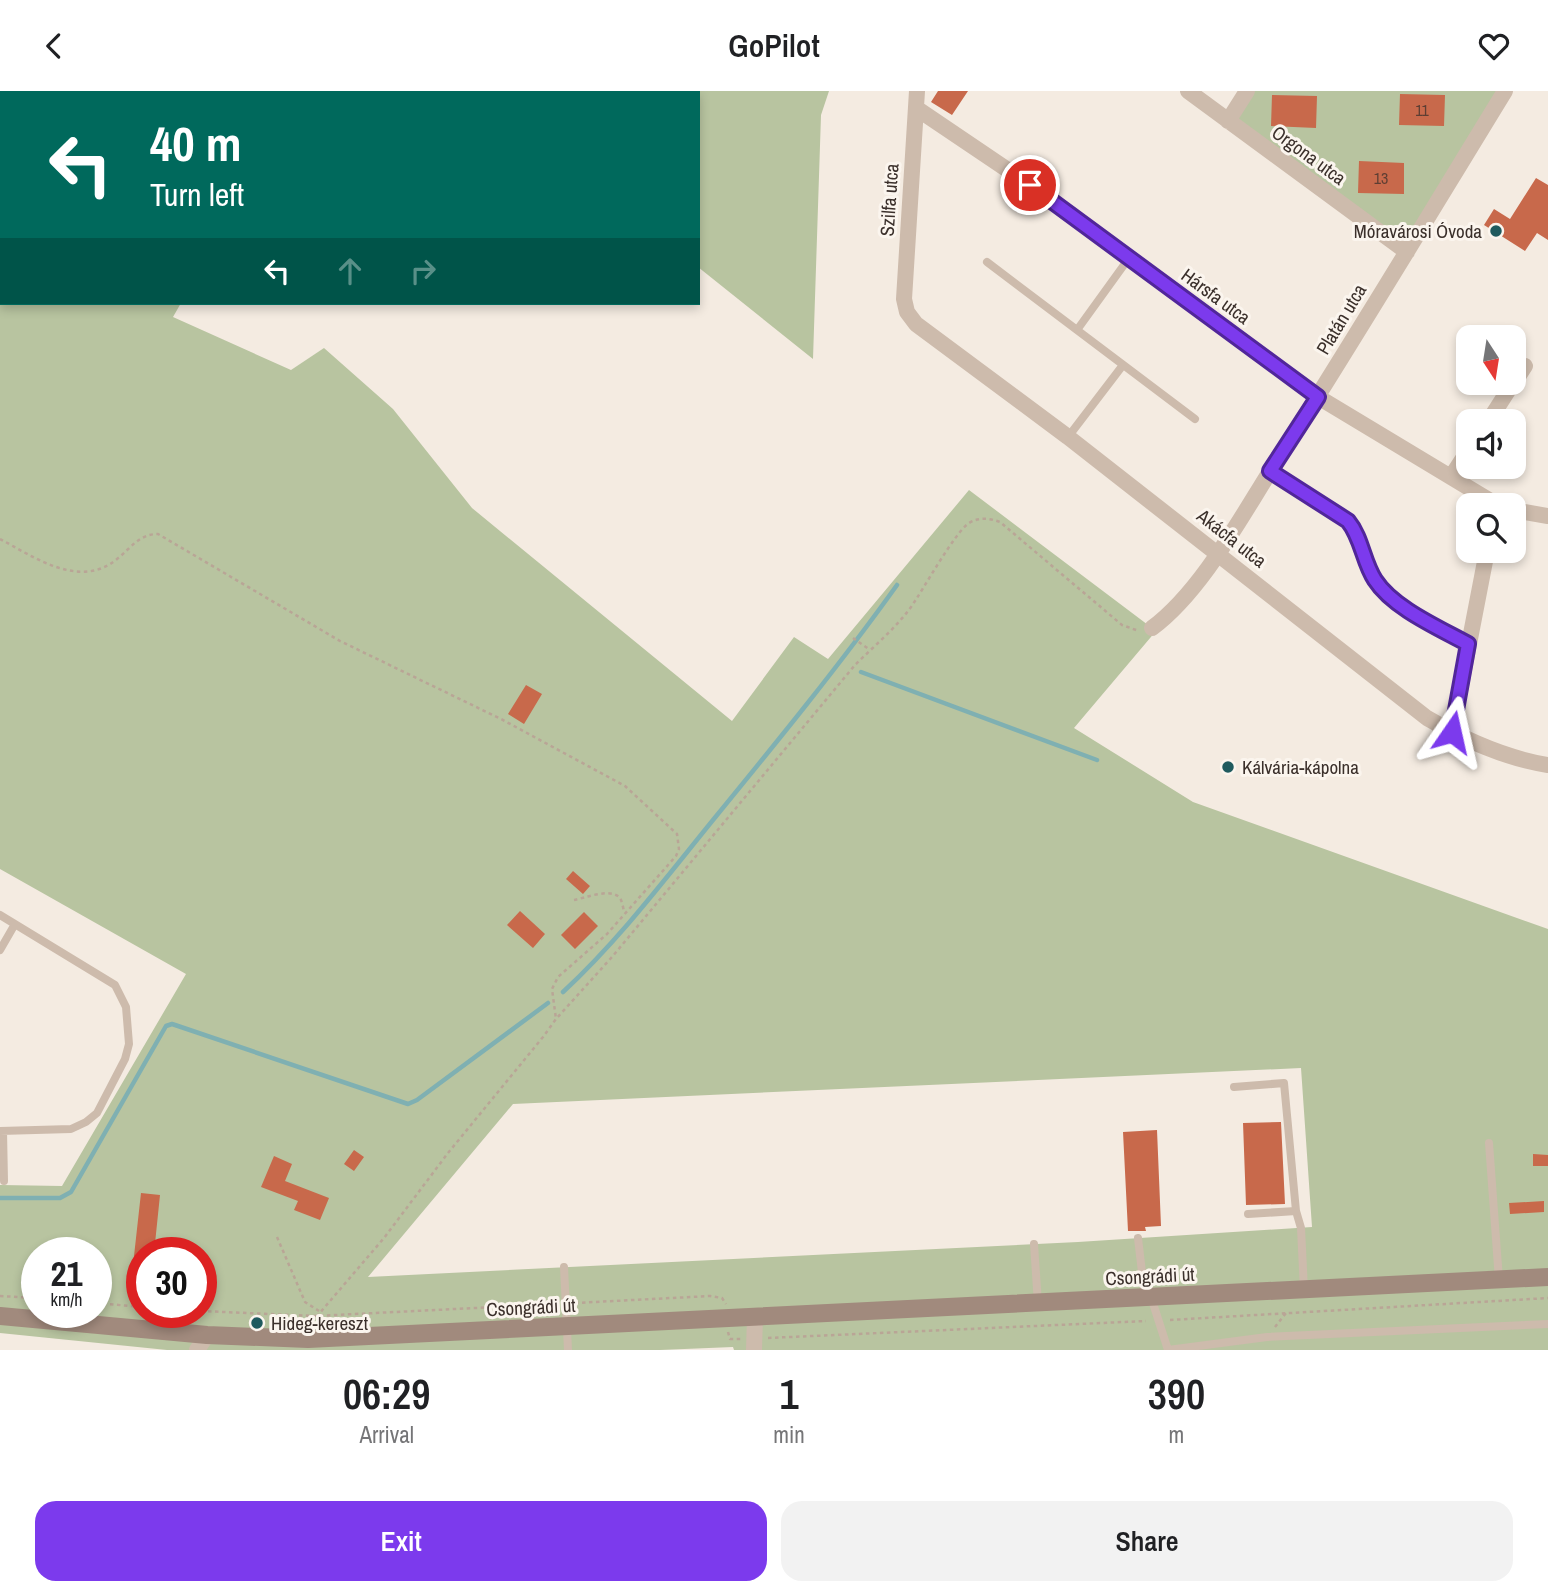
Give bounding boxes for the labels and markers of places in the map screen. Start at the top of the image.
pin [1000,155,1060,215]
place label: Móravárosi Óvoda [1354,218,1482,244]
marker: Móravárosi Óvoda [1488,223,1504,239]
place label: Kálvária-kápolna [1242,754,1359,780]
marker: Kálvária-kápolna [1220,759,1236,775]
place label: Hideg-kereszt [271,1310,369,1336]
marker: Hideg-kereszt [249,1315,265,1331]

